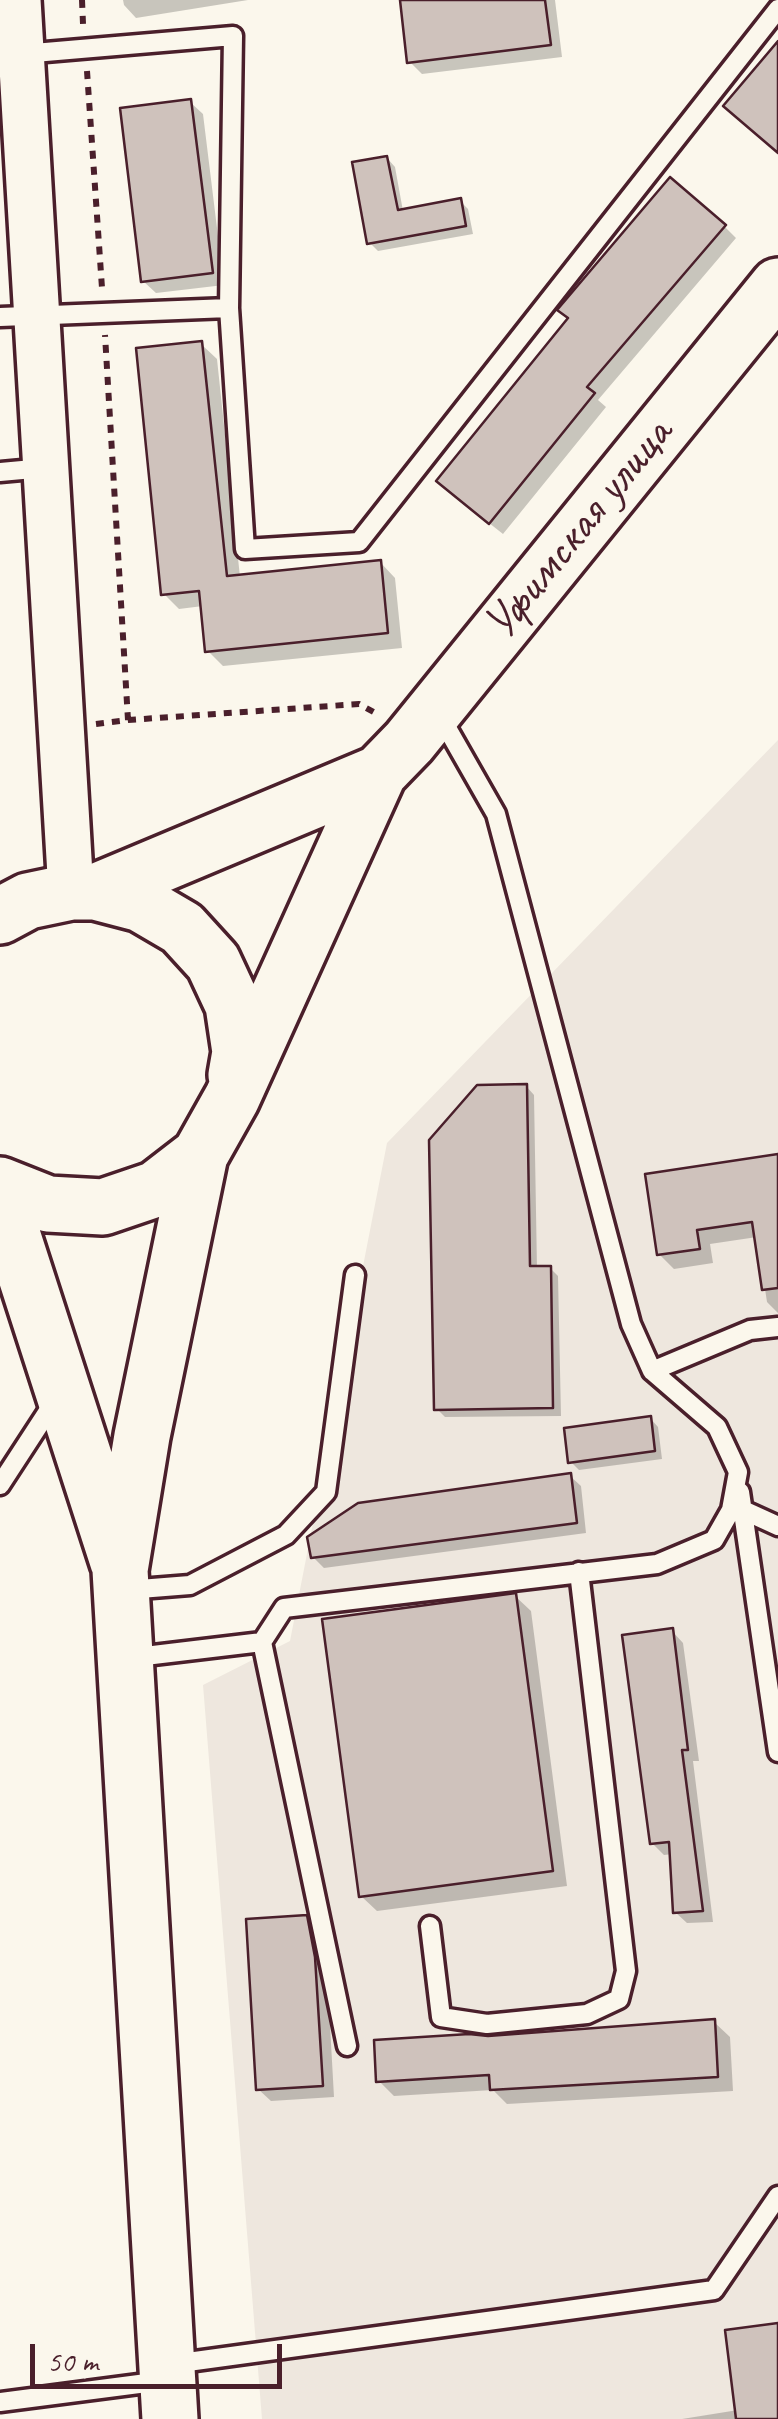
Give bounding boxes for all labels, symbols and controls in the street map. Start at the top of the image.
street label: Уфимская улица [472,408,686,652]
scale bar [35,2324,288,2386]
text: 50 m [47,2342,98,2380]

